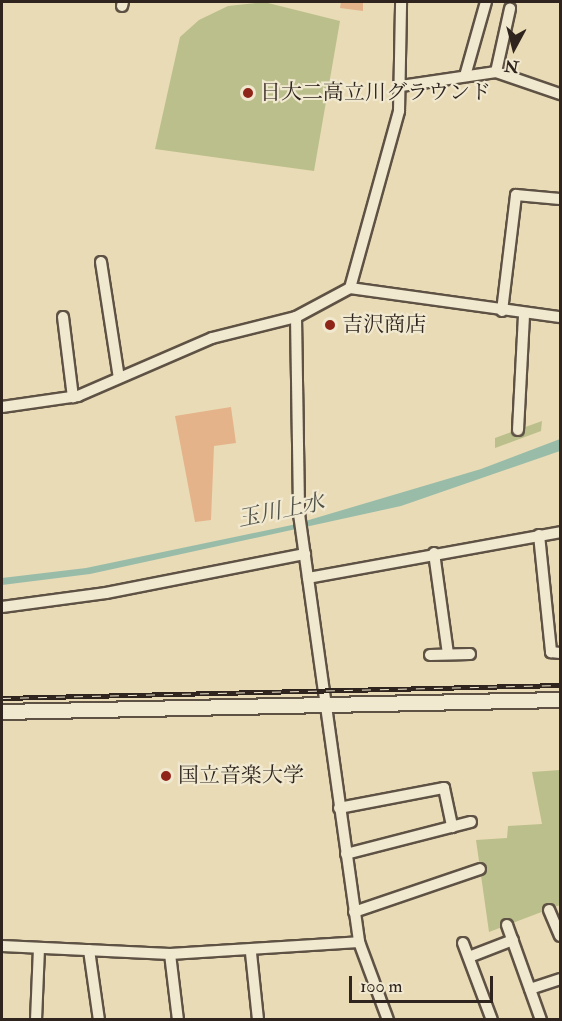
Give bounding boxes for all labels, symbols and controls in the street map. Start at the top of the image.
north arrow [484,18,544,78]
text: N [503,55,520,77]
place label: 日大二高立川グラウンド [260,80,491,106]
marker: 日大二高立川グラウンド [241,86,255,100]
place label: 吉沢商店 [342,312,426,338]
marker: 吉沢商店 [323,318,337,332]
water label: 玉川上水 [235,489,327,533]
place label: 国立音楽大学 [178,763,304,789]
marker: 国立音楽大学 [159,769,173,783]
scale bar [352,964,496,1002]
text: 100 m [360,975,403,998]

